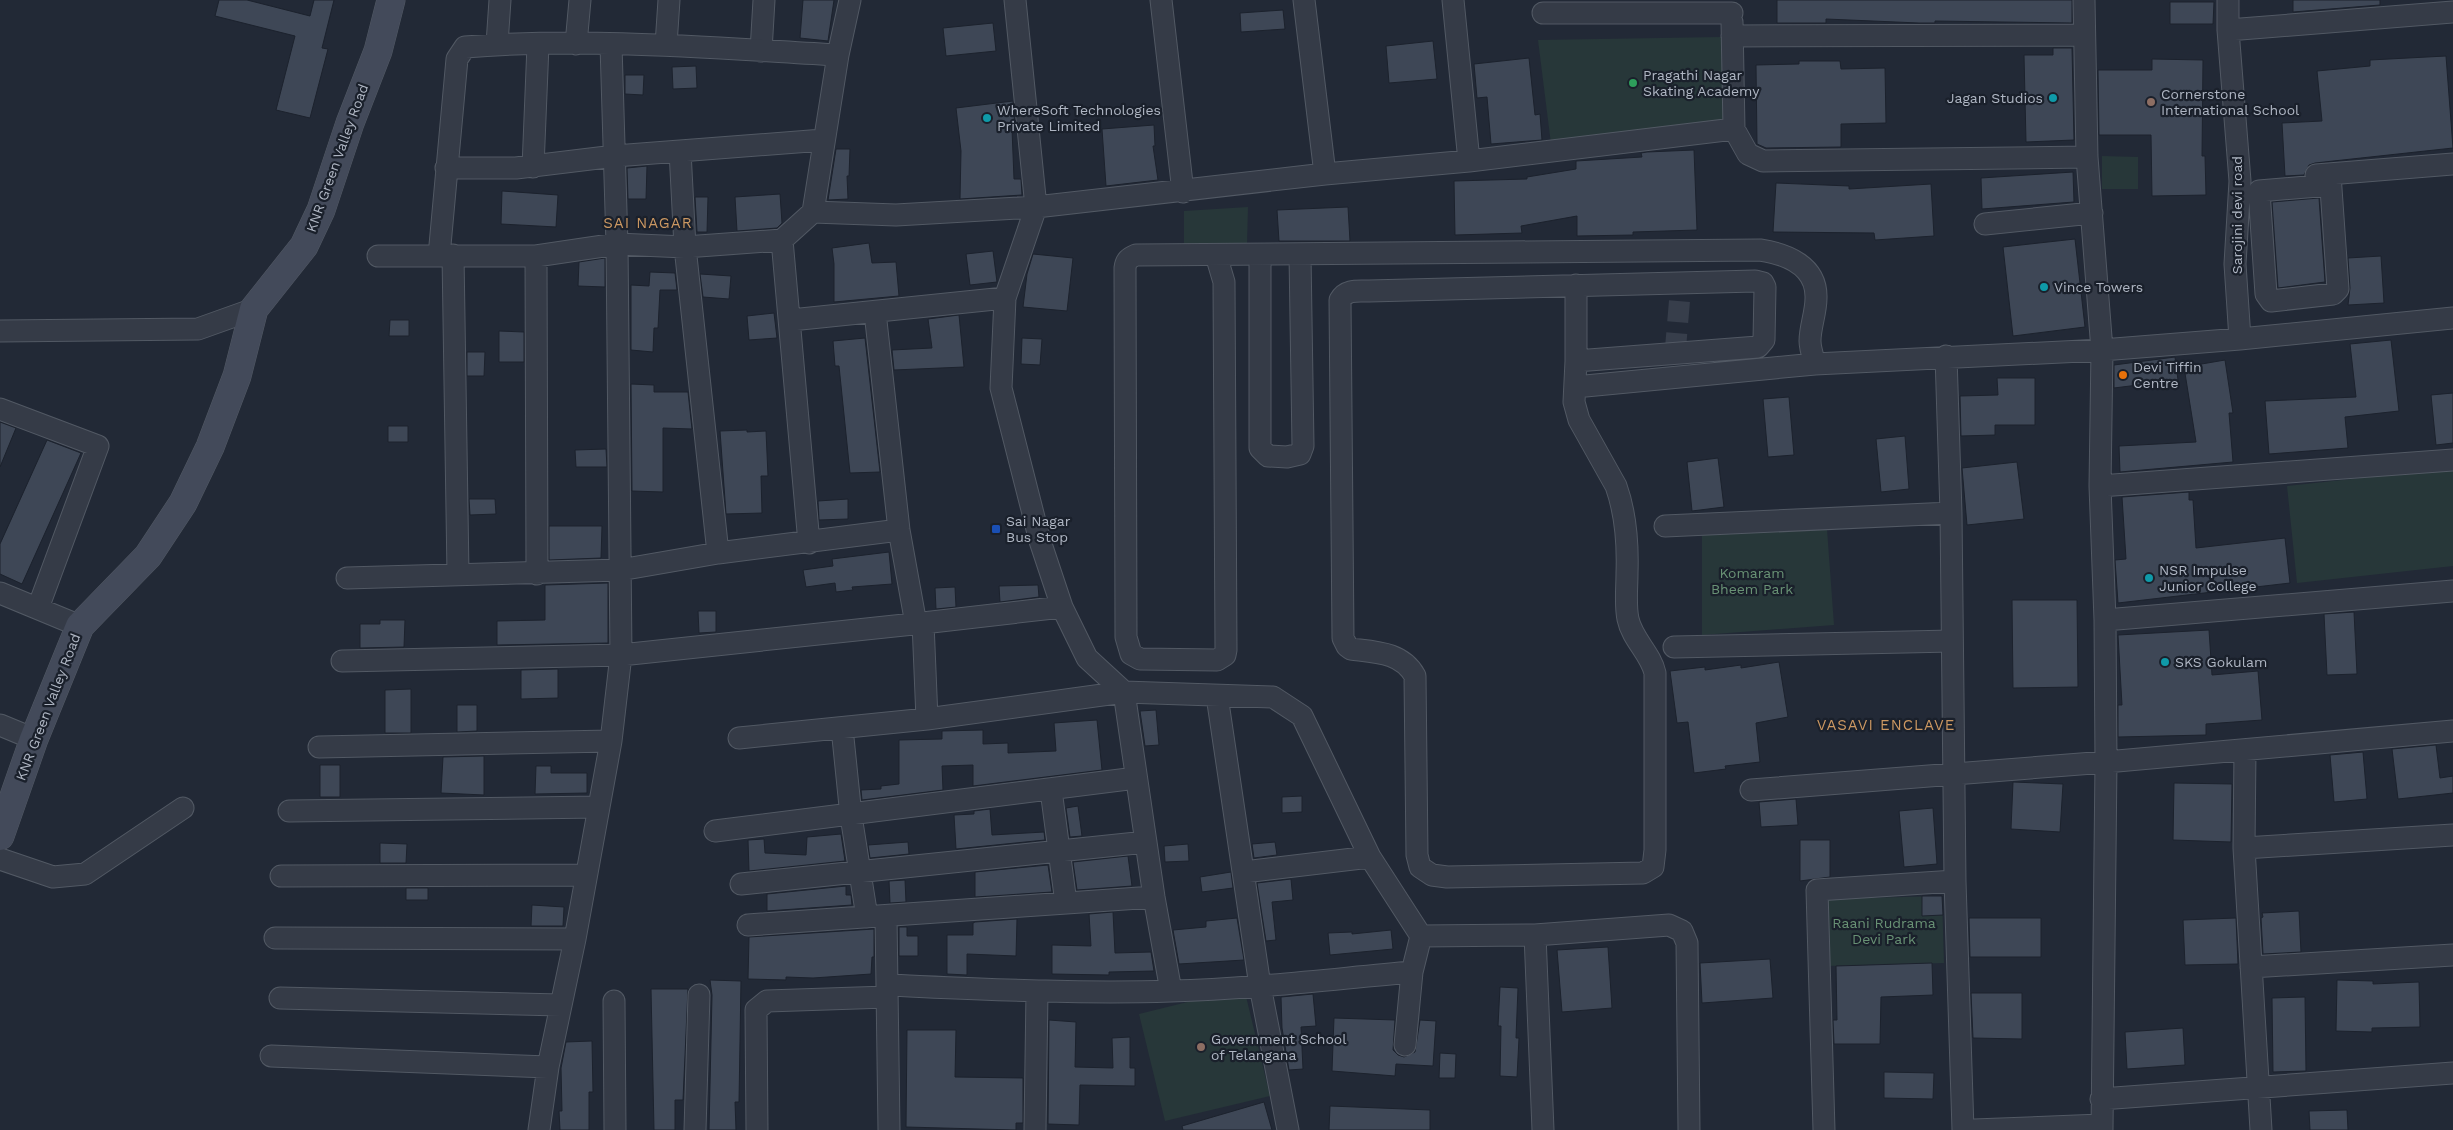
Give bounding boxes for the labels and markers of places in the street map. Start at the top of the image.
place label: Pragathi Nagar Skating Academy [1643,67,1760,99]
marker: Pragathi Nagar Skating Academy [1627,77,1639,89]
place label: Cornerstone International School [2161,86,2300,118]
place label: Jagan Studios [1947,90,2043,106]
marker: Jagan Studios [2047,92,2059,104]
marker: Cornerstone International School [2145,96,2157,108]
place label: WhereSoft Technologies Private Limited [997,102,1161,134]
marker: WhereSoft Technologies Private Limited [981,112,993,124]
place label: Vince Towers [2054,279,2143,295]
marker: Vince Towers [2038,281,2050,293]
place label: Devi Tiffin Centre [2133,359,2202,391]
marker: Devi Tiffin Centre [2117,369,2129,381]
place label: Sai Nagar Bus Stop [1006,513,1071,545]
marker: Sai Nagar Bus Stop [990,523,1002,535]
place label: NSR Impulse Junior College [2159,562,2257,594]
marker: NSR Impulse Junior College [2143,572,2155,584]
place label: SKS Gokulam [2175,654,2267,670]
marker: SKS Gokulam [2159,656,2171,668]
place label: Government School of Telangana [1211,1031,1347,1063]
marker: Government School of Telangana [1195,1041,1207,1053]

